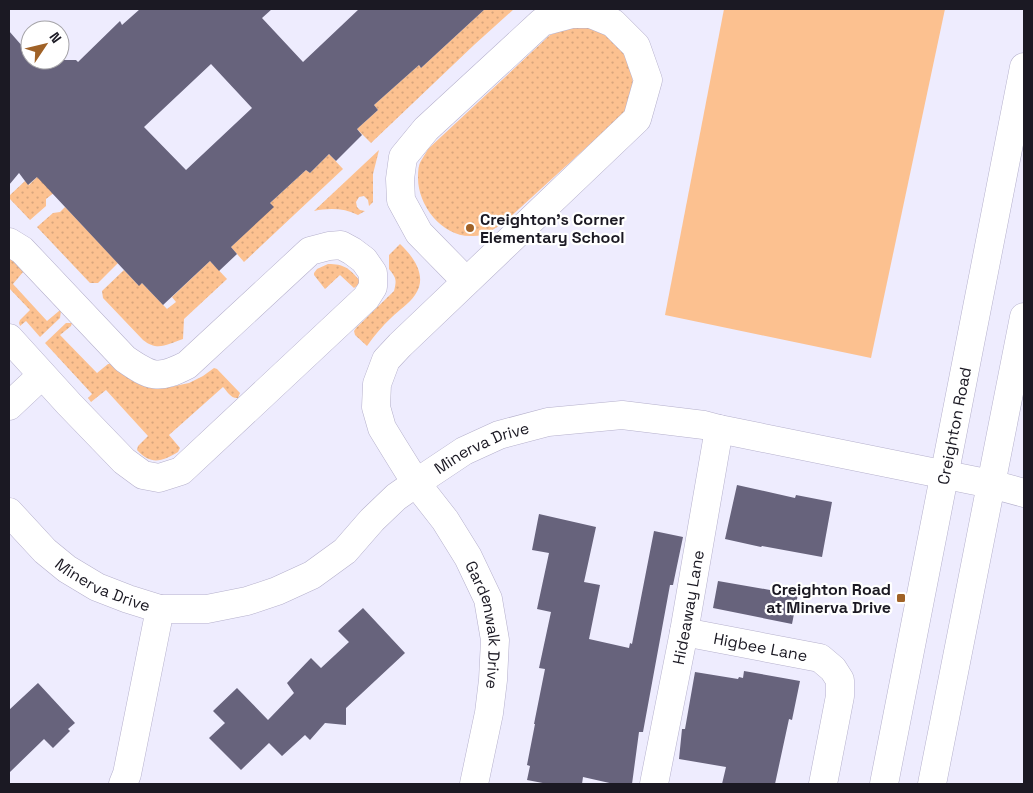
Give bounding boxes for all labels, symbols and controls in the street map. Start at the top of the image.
north arrow [20,20,70,70]
text: N [46,29,66,47]
place label: Creighton's Corner Elementary School [480,209,625,248]
marker: Creighton's Corner Elementary School [464,222,476,234]
street label: Creighton Road [932,365,976,486]
street label: Minerva Drive [430,417,531,479]
street label: Hideaway Lane [667,548,708,666]
street label: Minerva Drive [51,553,153,616]
street label: Gardenwalk Drive [461,557,506,690]
place label: Creighton Road at Minerva Drive [766,579,891,618]
marker: Creighton Road at Minerva Drive [895,592,907,604]
street label: Higbee Lane [712,627,809,666]

